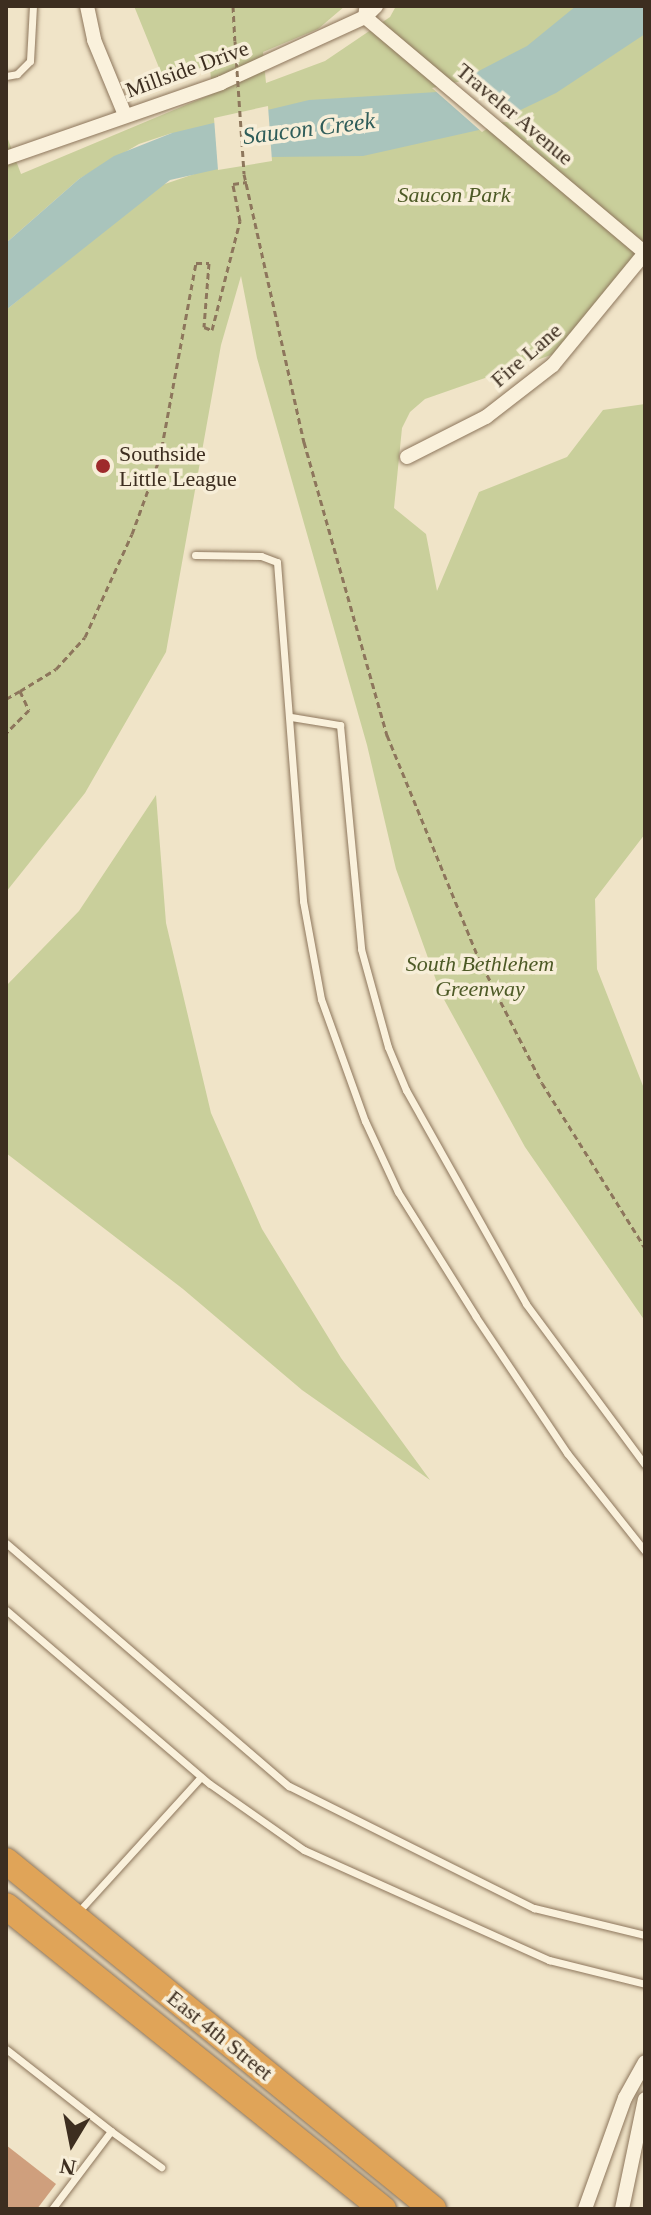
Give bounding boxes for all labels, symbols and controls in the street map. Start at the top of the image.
street label: Millside Drive [122,35,252,103]
street label: Traveler Avenue [451,57,579,171]
water label: Saucon Creek [241,107,377,151]
park label: Saucon Park [397,182,511,208]
street label: Fire Lane [485,317,567,393]
place label: Southside Little League [119,440,237,492]
marker: Southside Little League [94,457,112,475]
park label: South Bethlehem Greenway [406,950,554,1002]
street label: East 4th Street [162,1984,278,2086]
north arrow [32,2103,112,2183]
text: N [58,2153,78,2181]

